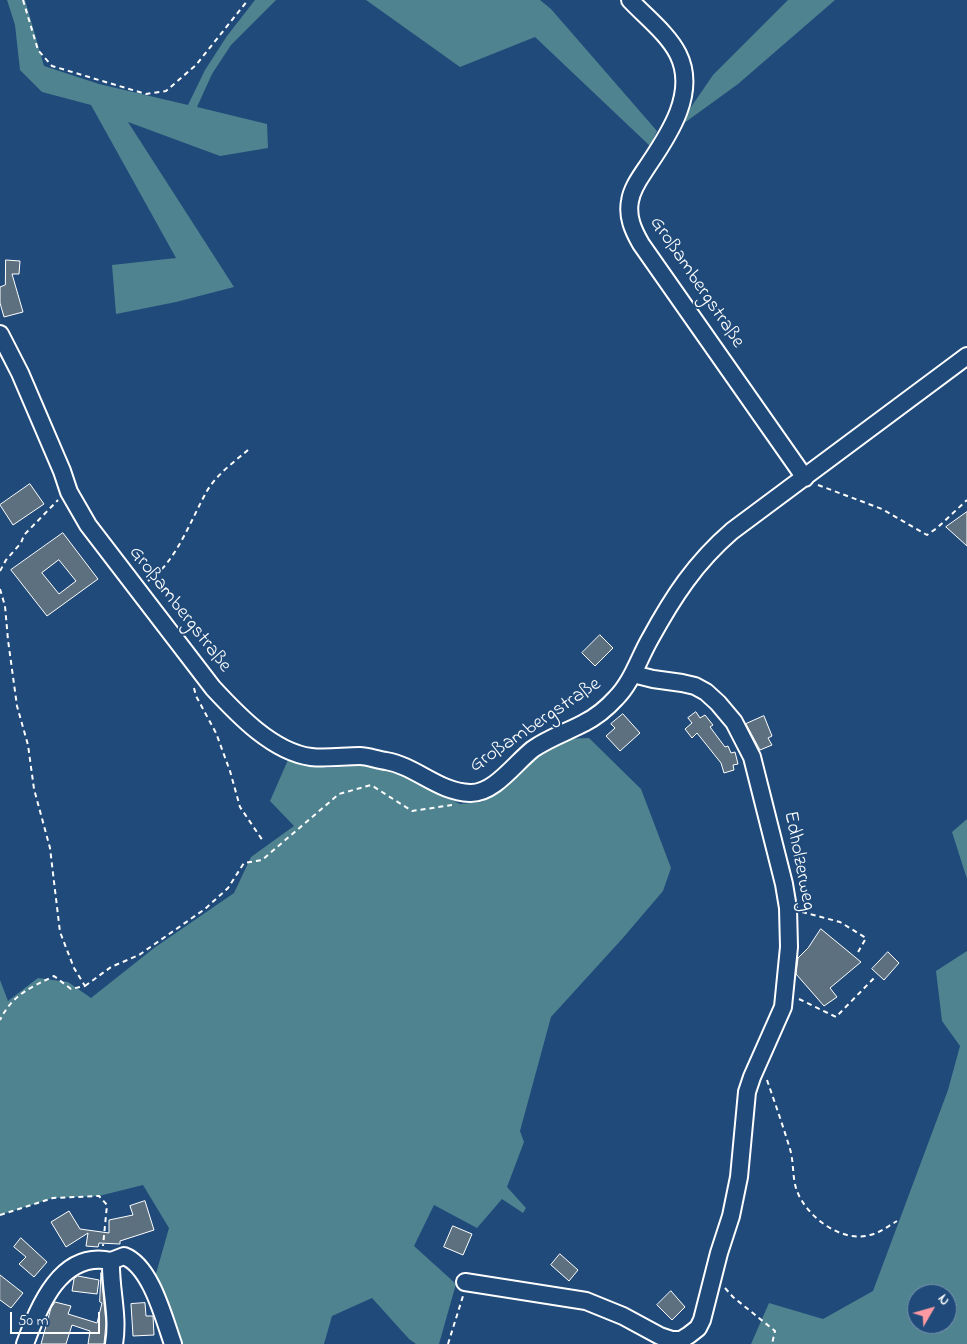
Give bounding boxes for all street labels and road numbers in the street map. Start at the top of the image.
street label: Großambergstraße [643,213,749,353]
street label: Großambergstraße [122,542,236,678]
street label: Großambergstraße [466,673,606,779]
street label: Edholzerweg [777,809,819,913]

